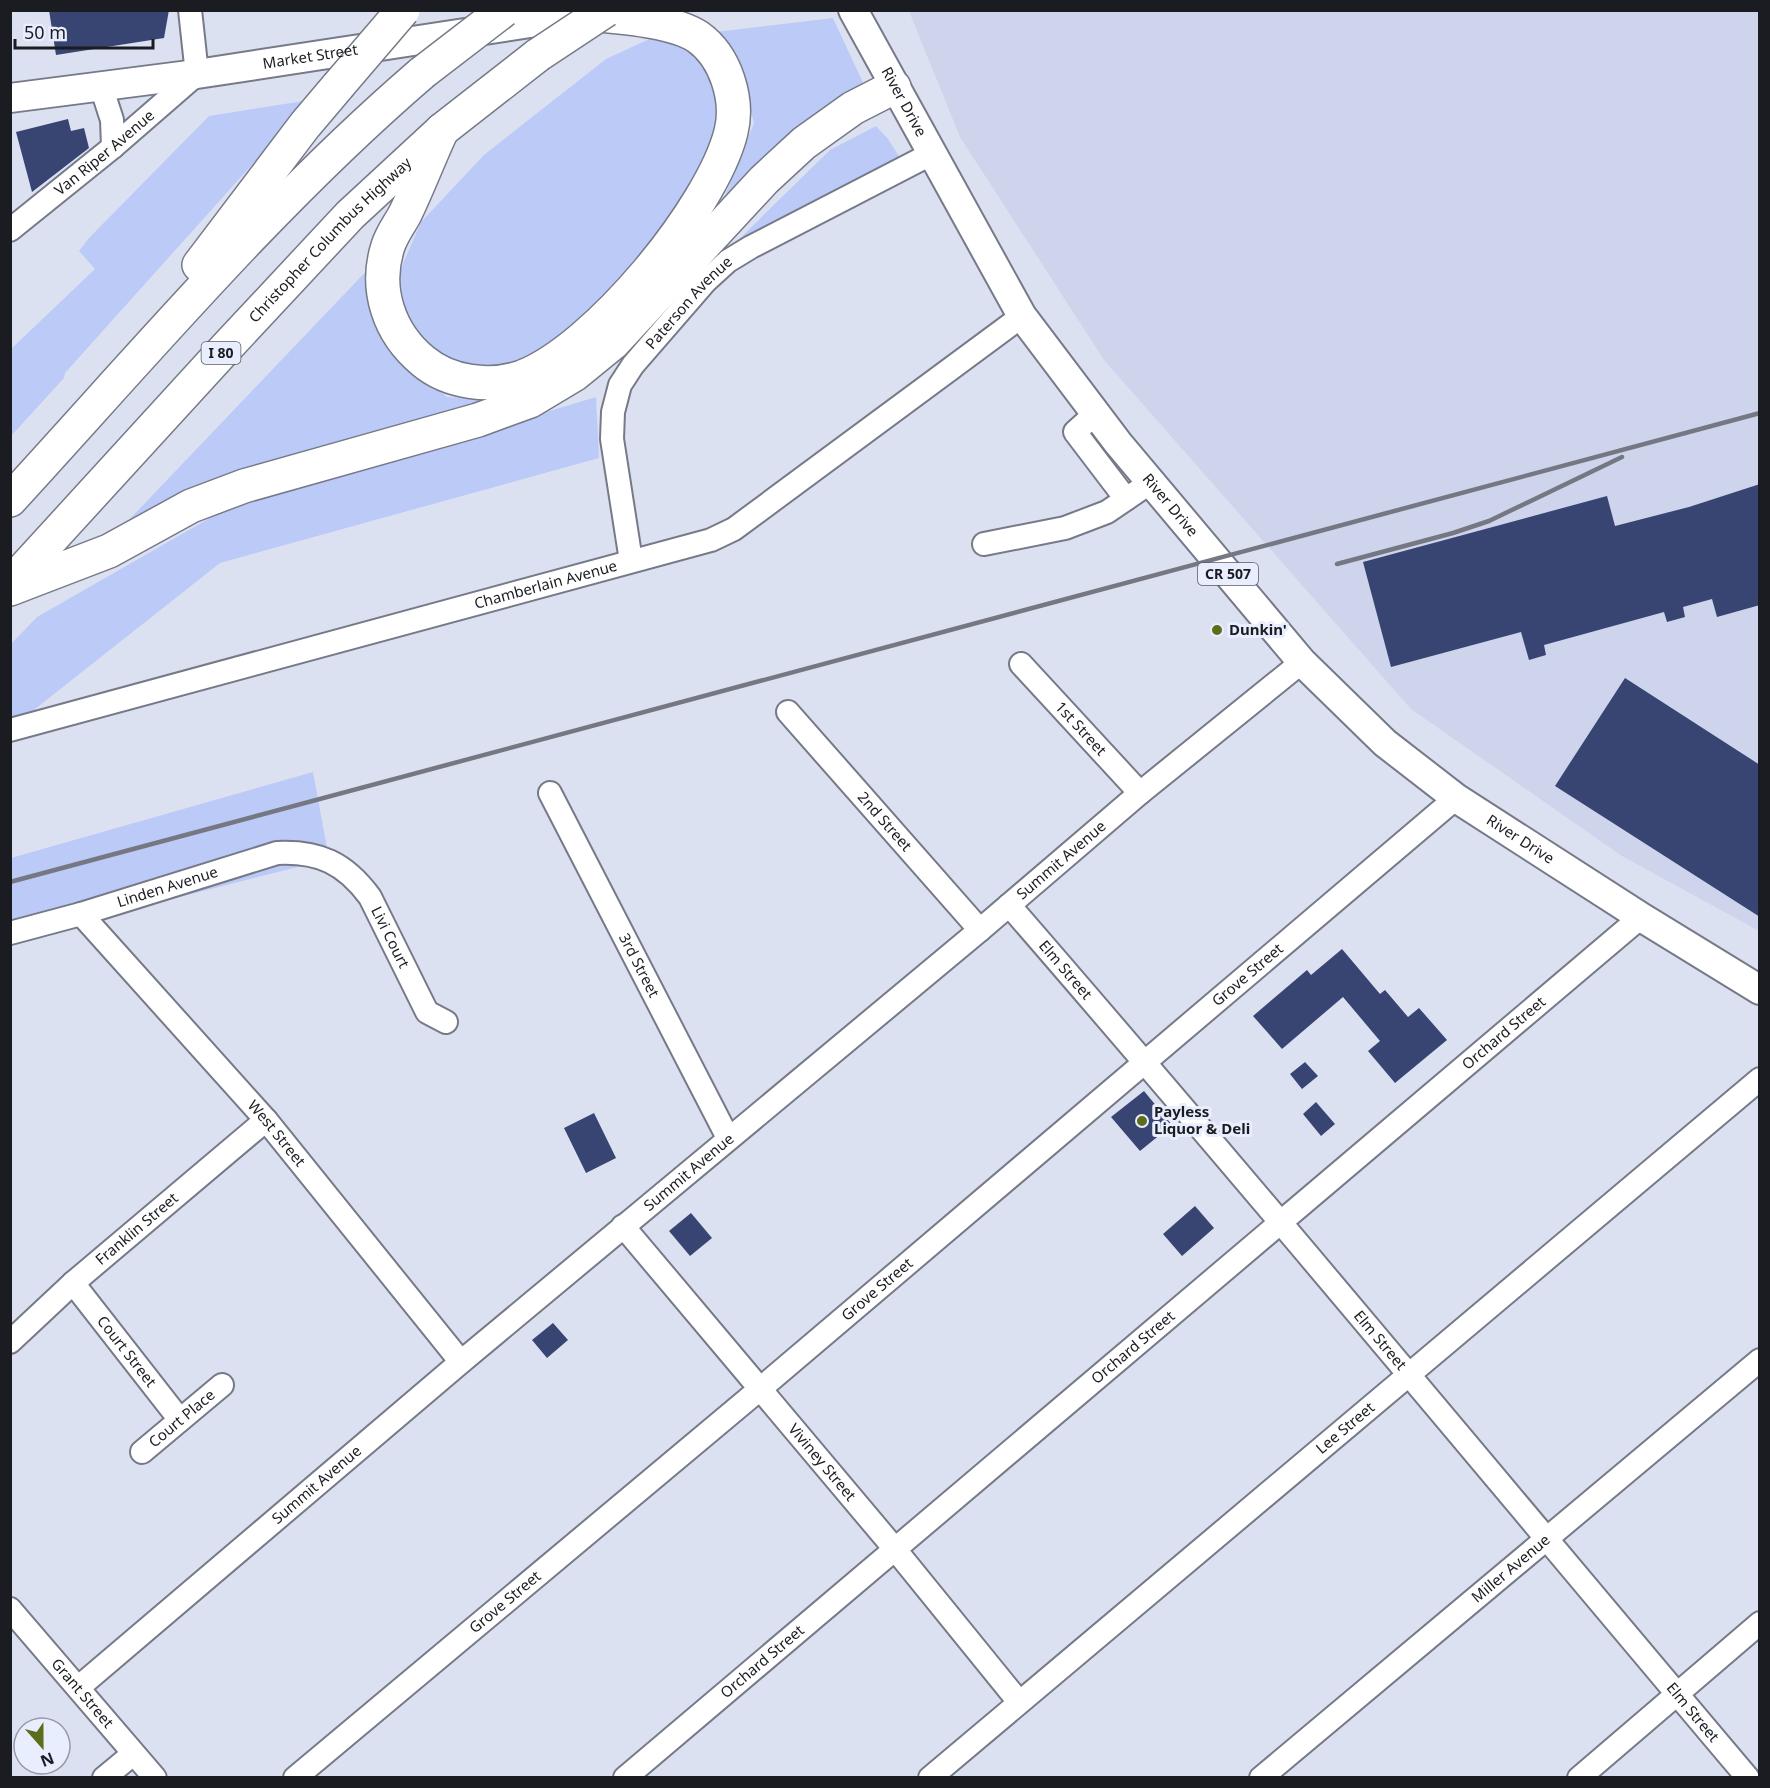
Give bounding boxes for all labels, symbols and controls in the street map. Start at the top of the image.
scale bar [15,12,153,50]
text: 50 m [24,20,66,44]
street label: Market Street [261,38,360,73]
street label: River Drive [877,63,932,140]
street label: Van Riper Avenue [50,105,158,199]
street label: Christopher Columbus Highway [244,152,415,326]
street label: Paterson Avenue [640,251,736,353]
road number: I 80 [202,342,240,364]
street label: River Drive [1139,469,1203,540]
street label: Chamberlain Avenue [472,555,619,613]
road number: CR 507 [1198,563,1258,585]
place label: Dunkin' [1229,619,1287,639]
marker: Dunkin' [1210,623,1224,637]
street label: 1st Street [1051,697,1112,760]
street label: 2nd Street [854,787,917,855]
street label: River Drive [1483,809,1558,868]
street label: Summit Avenue [1012,816,1110,903]
street label: Linden Avenue [114,861,220,911]
street label: Livi Court [367,903,415,972]
street label: 3rd Street [615,929,665,1001]
street label: Elm Street [1035,936,1097,1004]
street label: Grove Street [1207,938,1287,1010]
street label: Orchard Street [1457,991,1550,1074]
street label: West Street [244,1095,311,1171]
place label: Payless Liquor & Deli [1154,1101,1250,1138]
marker: Payless Liquor & Deli [1135,1114,1149,1128]
street label: Summit Avenue [639,1128,737,1215]
street label: Franklin Street [91,1187,182,1269]
street label: Grove Street [837,1252,917,1325]
street label: Orchard Street [1086,1305,1179,1388]
street label: Elm Street [1350,1306,1412,1374]
street label: Court Street [93,1311,162,1391]
street label: Court Place [144,1384,218,1451]
street label: Lee Street [1311,1397,1379,1458]
street label: Viviney Street [784,1419,861,1505]
street label: Summit Avenue [267,1440,365,1528]
street label: Miller Avenue [1467,1529,1554,1607]
street label: Grove Street [465,1565,545,1637]
street label: Orchard Street [716,1619,808,1702]
street label: Grant Street [48,1654,119,1732]
street label: Elm Street [1663,1678,1725,1746]
north arrow [12,1716,72,1776]
text: N [37,1747,57,1773]

